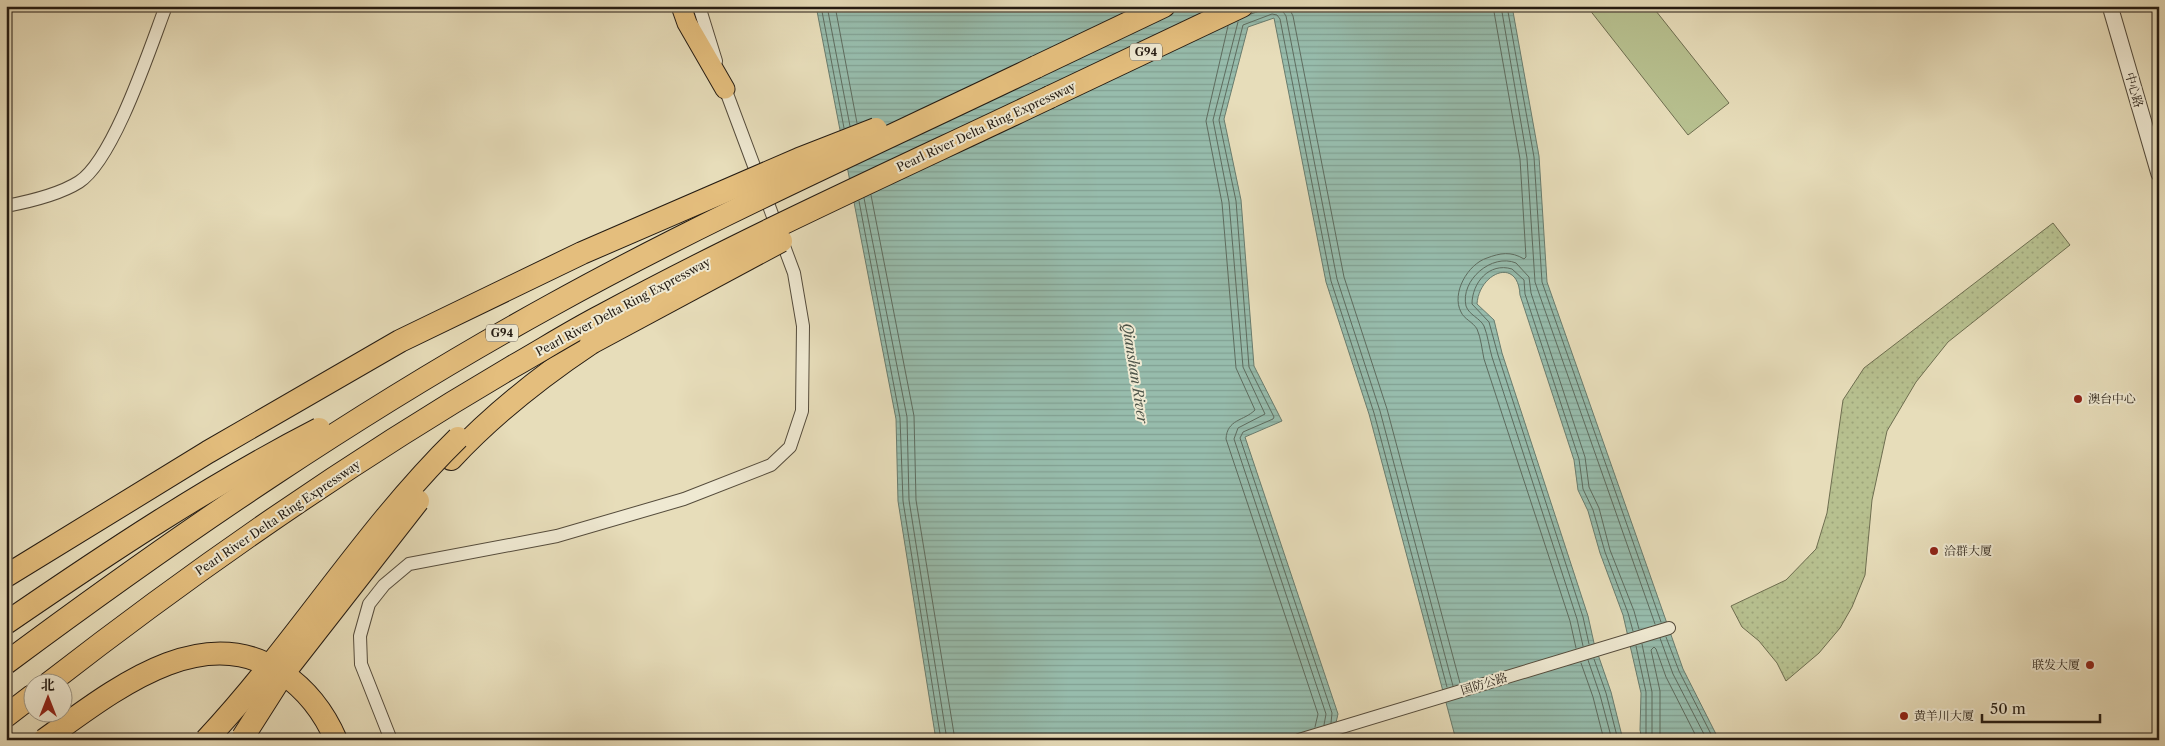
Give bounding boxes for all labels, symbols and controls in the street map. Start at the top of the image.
road number: G94 [1130,44,1162,61]
street label: 中心路 [2122,70,2147,109]
street label: Pearl River Delta Ring Expressway [894,78,1078,175]
street label: Pearl River Delta Ring Expressway [533,254,713,359]
water label: Qianshan River [1118,321,1152,426]
road number: G94 [486,324,518,342]
place label: 澳台中心 [2088,391,2136,406]
marker: 澳台中心 [2072,393,2084,405]
street label: Pearl River Delta Ring Expressway [192,456,363,579]
place label: 洽群大厦 [1944,543,1992,558]
marker: 洽群大厦 [1928,545,1940,557]
place label: 联发大厦 [2032,657,2080,672]
marker: 联发大厦 [2084,659,2096,671]
street label: 国防公路 [1459,669,1509,698]
north arrow [22,674,72,724]
text: 北 [41,676,55,694]
scale bar [1982,691,2100,723]
text: 50 m [1990,699,2026,718]
place label: 黄羊川大厦 [1914,708,1974,723]
marker: 黄羊川大厦 [1898,710,1910,722]

